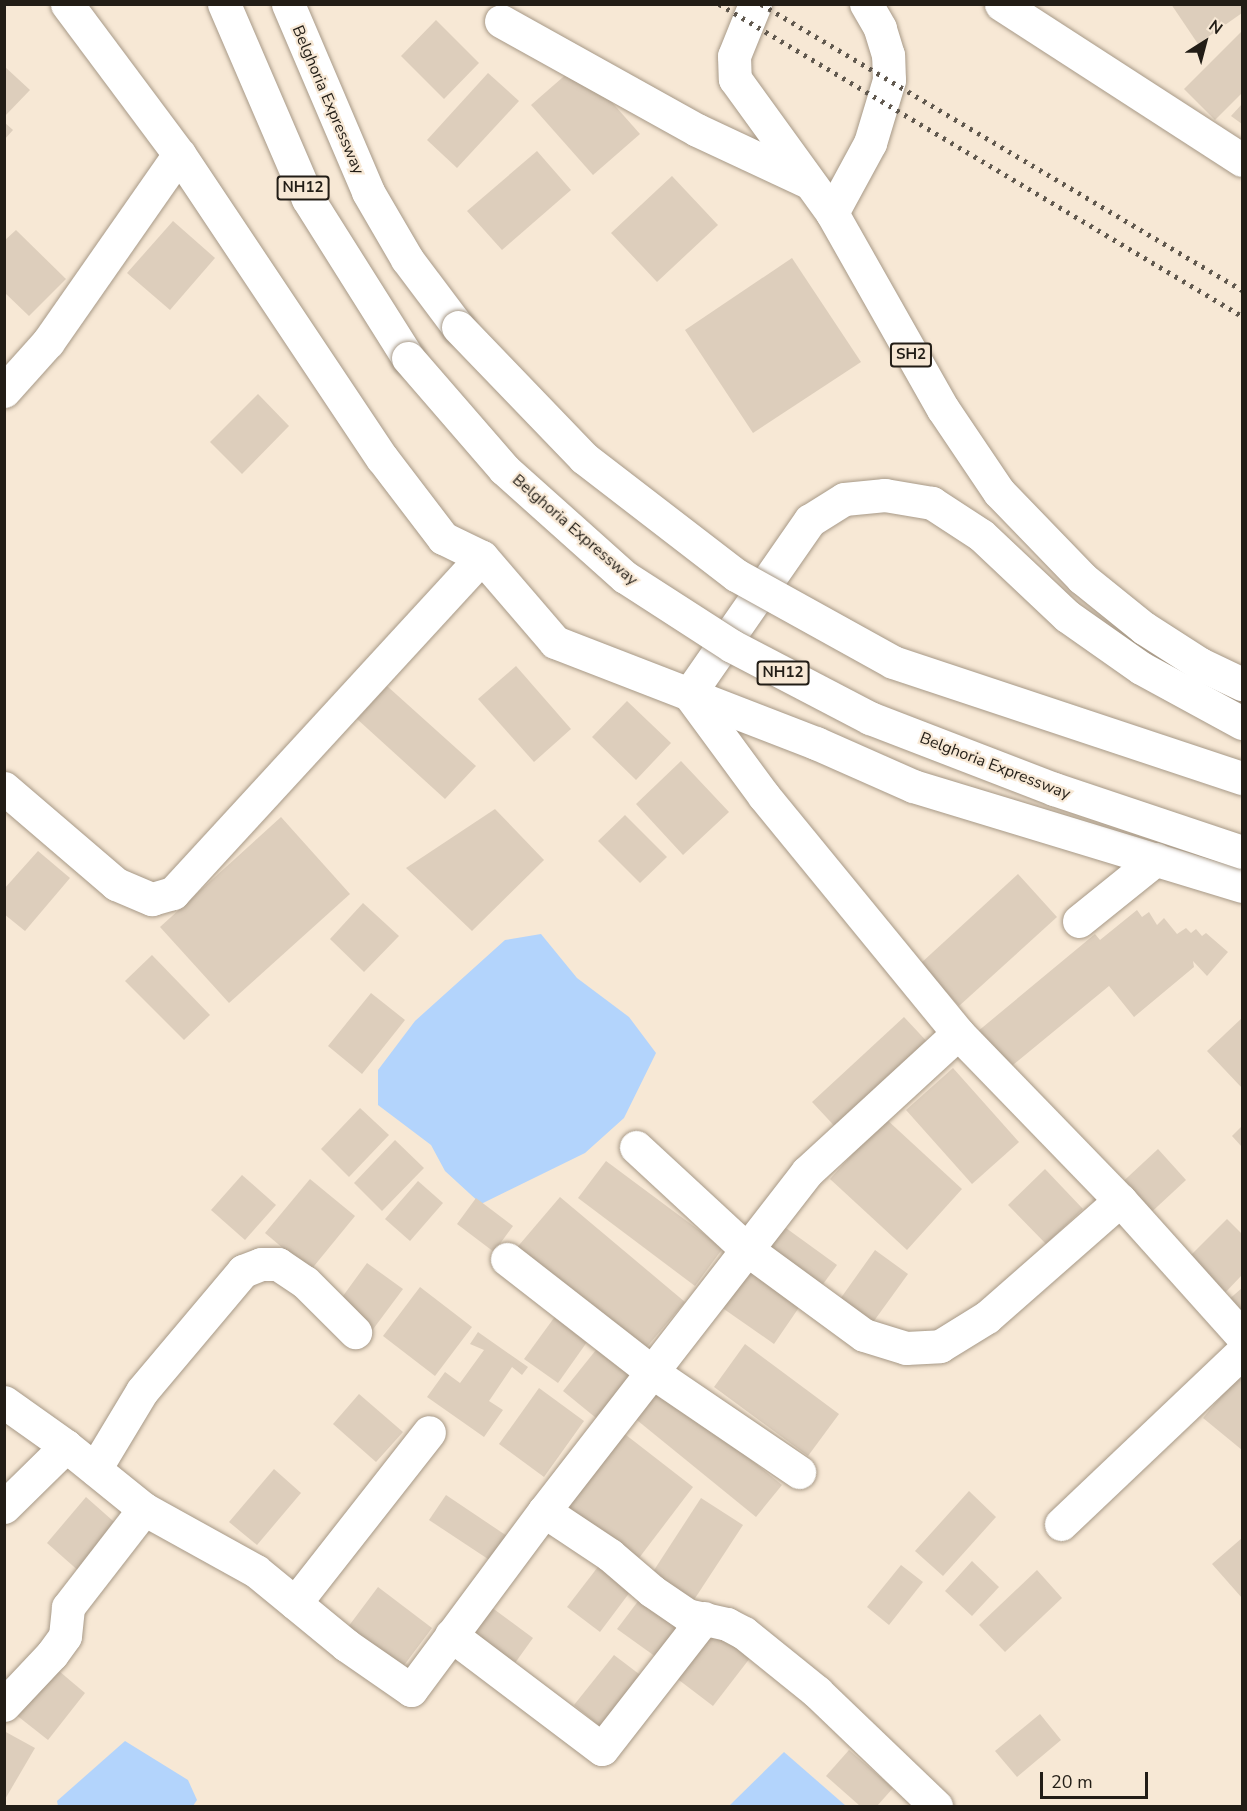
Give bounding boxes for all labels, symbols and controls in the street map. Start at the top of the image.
north arrow [1175,12,1235,72]
text: N [1204,15,1227,40]
street label: Belghoria Expressway [288,23,368,177]
road number: NH12 [276,176,330,200]
road number: SH2 [888,343,934,367]
street label: Belghoria Expressway [508,470,642,590]
road number: NH12 [756,661,810,685]
street label: Belghoria Expressway [917,728,1073,804]
scale bar [1043,1760,1151,1798]
text: 20 m [1051,1770,1093,1794]

